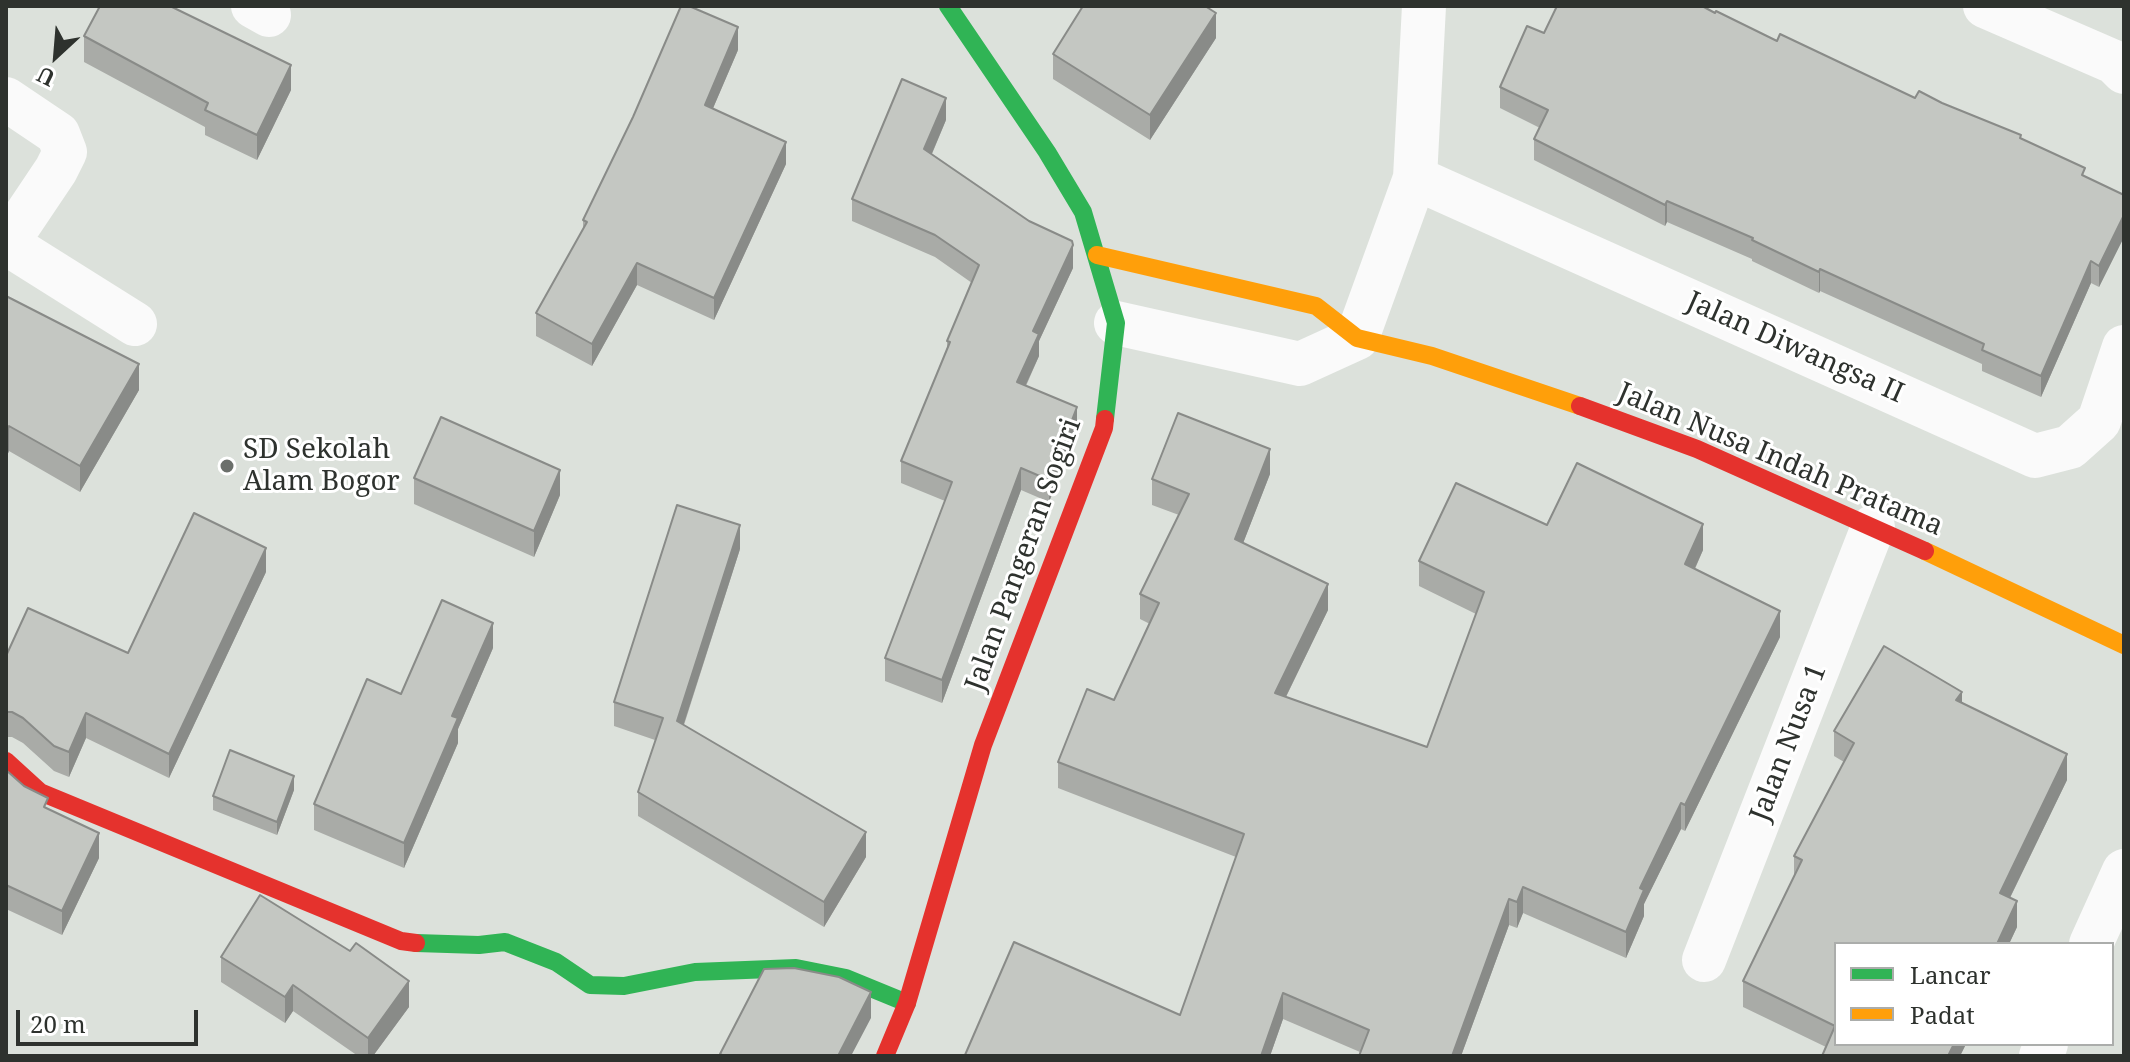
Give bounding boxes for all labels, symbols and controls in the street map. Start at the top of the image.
north arrow [16,16,96,96]
text: U [32,60,59,95]
street label: Jalan Diwangsa II [1681,285,1909,411]
street label: Jalan Nusa Indah Pratama [1612,376,1948,544]
street label: Jalan Pangeran Sogiri [959,414,1089,696]
place label: SD Sekolah Alam Bogor [243,433,400,499]
marker: SD Sekolah Alam Bogor [218,457,236,475]
street label: Jalan Nusa 1 [1744,659,1834,827]
legend [1834,942,2114,1046]
text: Lancar [1910,958,1991,991]
scale bar [20,994,202,1044]
text: Padat [1910,998,1975,1031]
text: 20 m [30,1007,86,1040]

